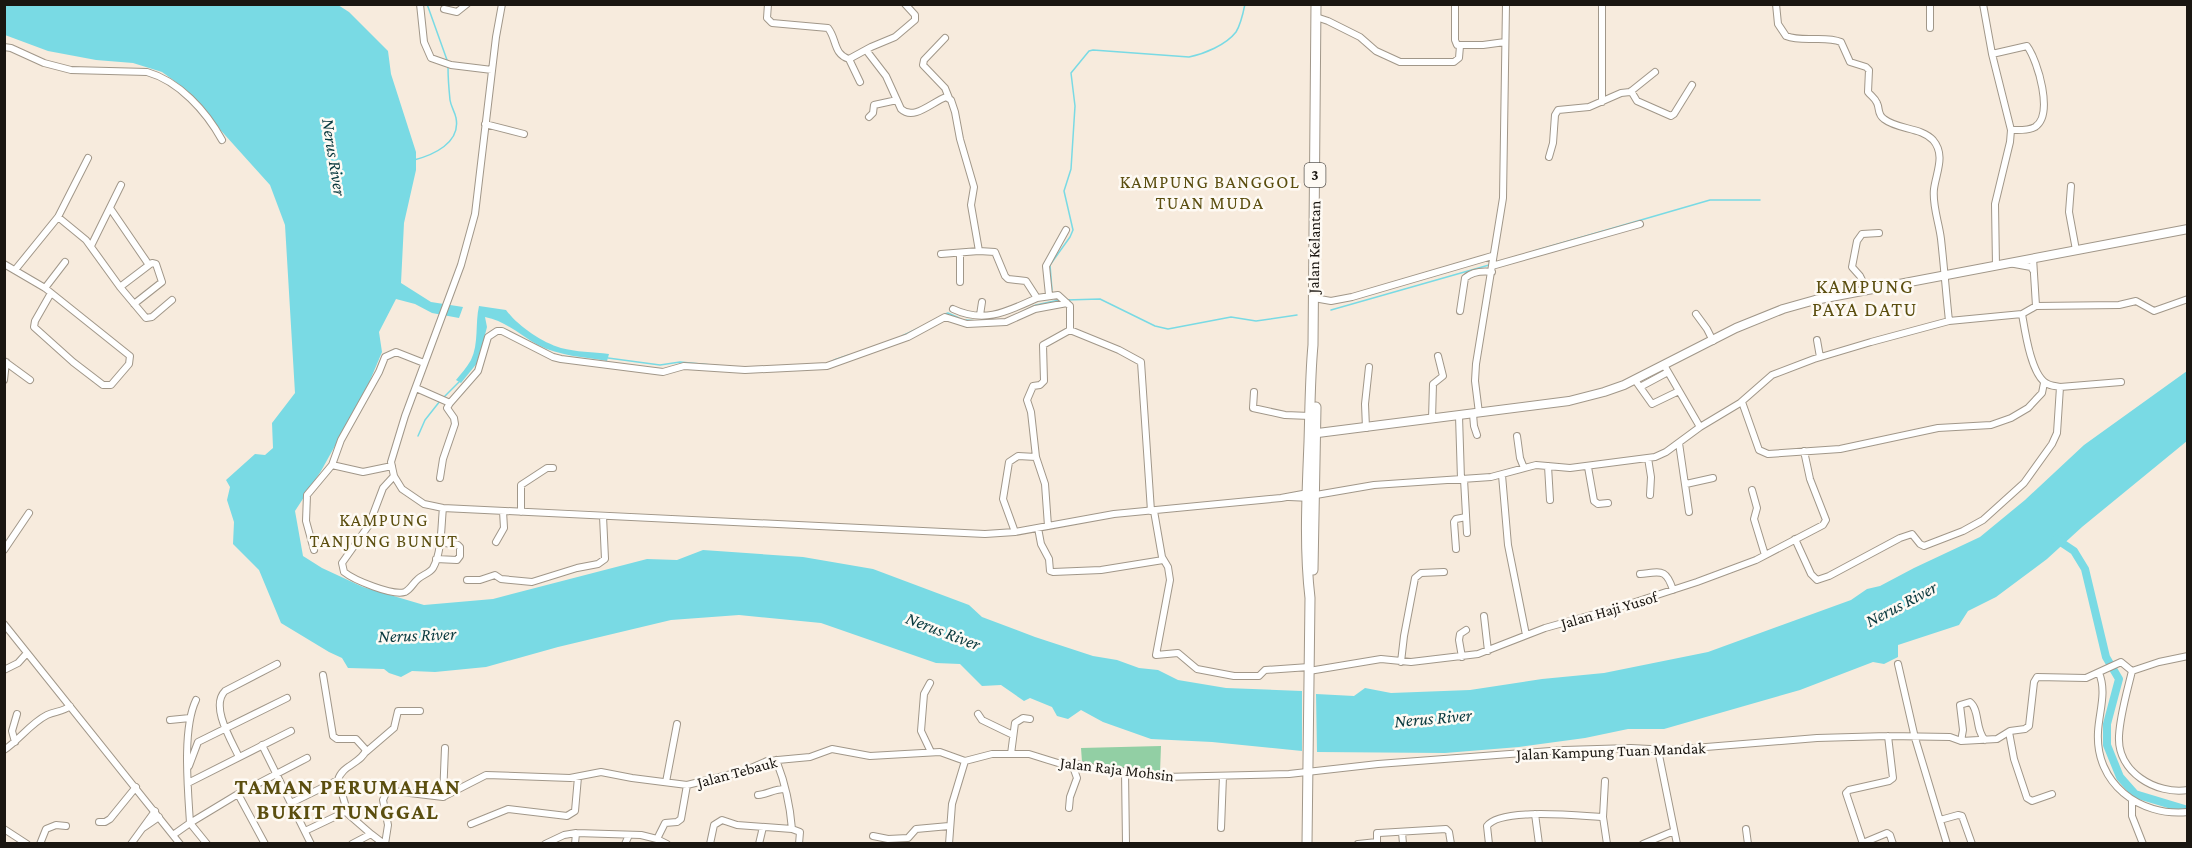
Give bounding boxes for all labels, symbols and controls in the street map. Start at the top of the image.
water label: Nerus River [318,117,350,198]
road number: 3 [1304,163,1326,187]
district label: KAMPUNG BANGGOL TUAN MUDA [1120,172,1300,213]
street label: Jalan Kelantan [1305,200,1324,296]
district label: KAMPUNG PAYA DATU [1812,275,1918,320]
district label: KAMPUNG TANJUNG BUNUT [309,510,459,551]
water label: Nerus River [1862,577,1941,631]
street label: Jalan Haji Yusof [1557,588,1661,633]
water label: Nerus River [903,608,984,655]
water label: Nerus River [378,624,457,646]
water label: Nerus River [1393,705,1473,731]
street label: Jalan Kampung Tuan Mandak [1514,739,1706,764]
street label: Jalan Tebauk [693,753,779,792]
street label: Jalan Raja Mohsin [1057,753,1175,785]
district label: TAMAN PERUMAHAN BUKIT TUNGGAL [234,774,462,824]

